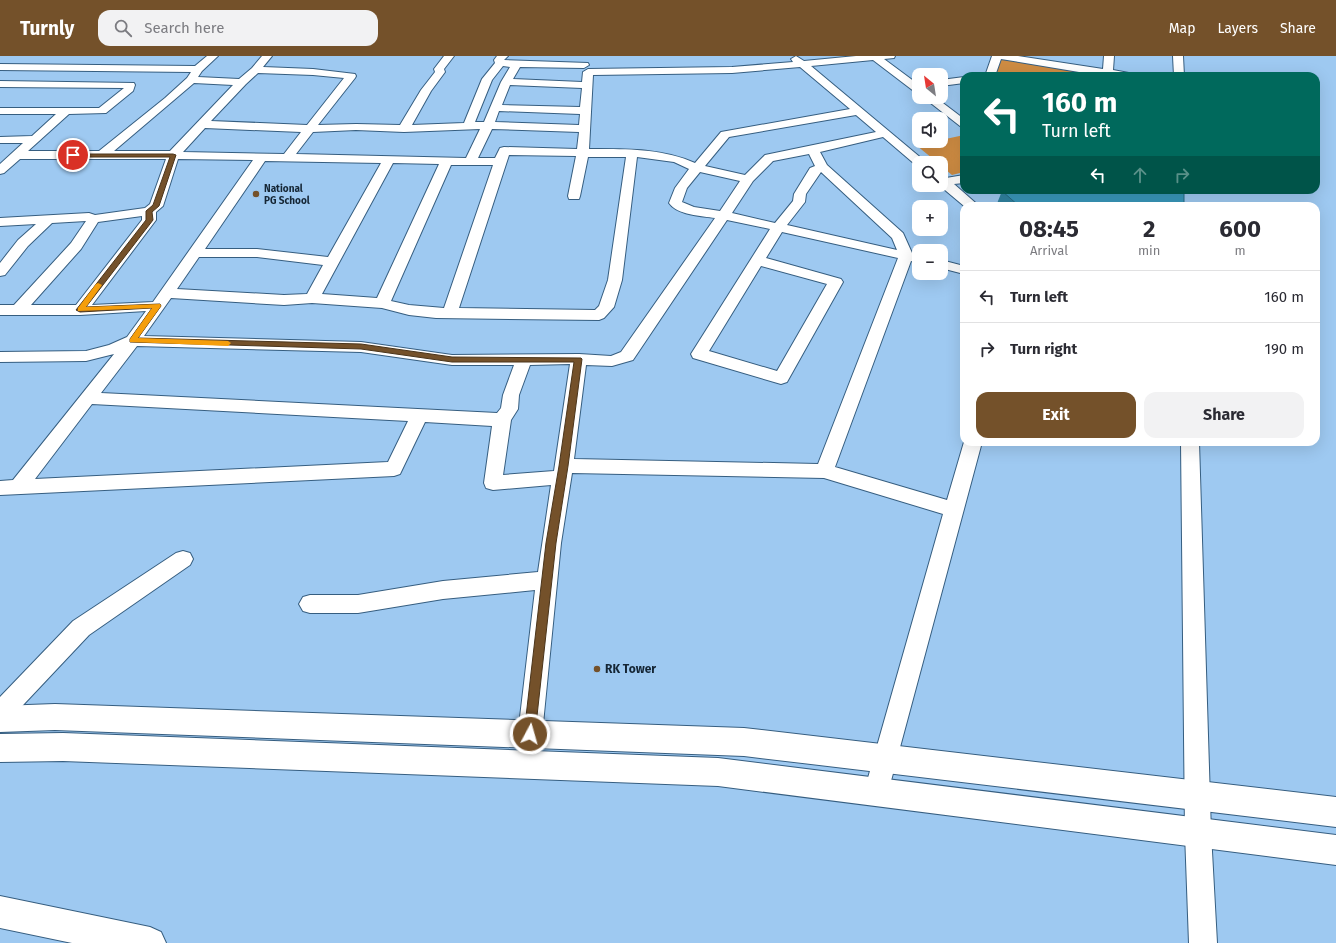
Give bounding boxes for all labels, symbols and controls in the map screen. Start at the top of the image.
search box [98,10,378,46]
text: Turnly [20,17,74,40]
icon: search [112,17,134,39]
text: Search here [144,19,224,37]
text: Map [1169,20,1195,37]
text: Layers [1217,20,1258,37]
text: Share [1280,20,1316,37]
north arrow [912,68,948,104]
map controls [912,68,948,280]
text: 160 m [1042,86,1117,119]
icon: left [976,88,1028,140]
button: sound [912,112,948,148]
text: Turn left [1042,120,1111,142]
pin [56,138,90,172]
icon: arrive [62,144,84,166]
button: search [912,156,948,192]
icon: left [1087,164,1109,186]
icon: ahead [1129,164,1151,186]
icon: right [1171,164,1193,186]
place label: National PG School [264,183,310,207]
marker: National PG School [251,189,261,199]
button: + [912,200,948,236]
text: 08:45 [1019,215,1079,243]
text: 2 [1143,215,1155,243]
text: 600 [1219,215,1261,243]
text: Arrival [1030,243,1068,258]
text: min [1138,243,1160,258]
text: m [1235,243,1246,258]
button: − [912,244,948,280]
icon: left [976,286,998,308]
text: Turn left [1010,288,1068,306]
text: 160 m [1264,288,1304,306]
icon: right [976,338,998,360]
text: Turn right [1010,340,1077,358]
text: 190 m [1264,340,1304,358]
button: Exit [976,392,1136,438]
button: Share [1144,392,1304,438]
place label: RK Tower [605,662,656,676]
marker: RK Tower [592,664,602,674]
position arrow [509,713,551,755]

